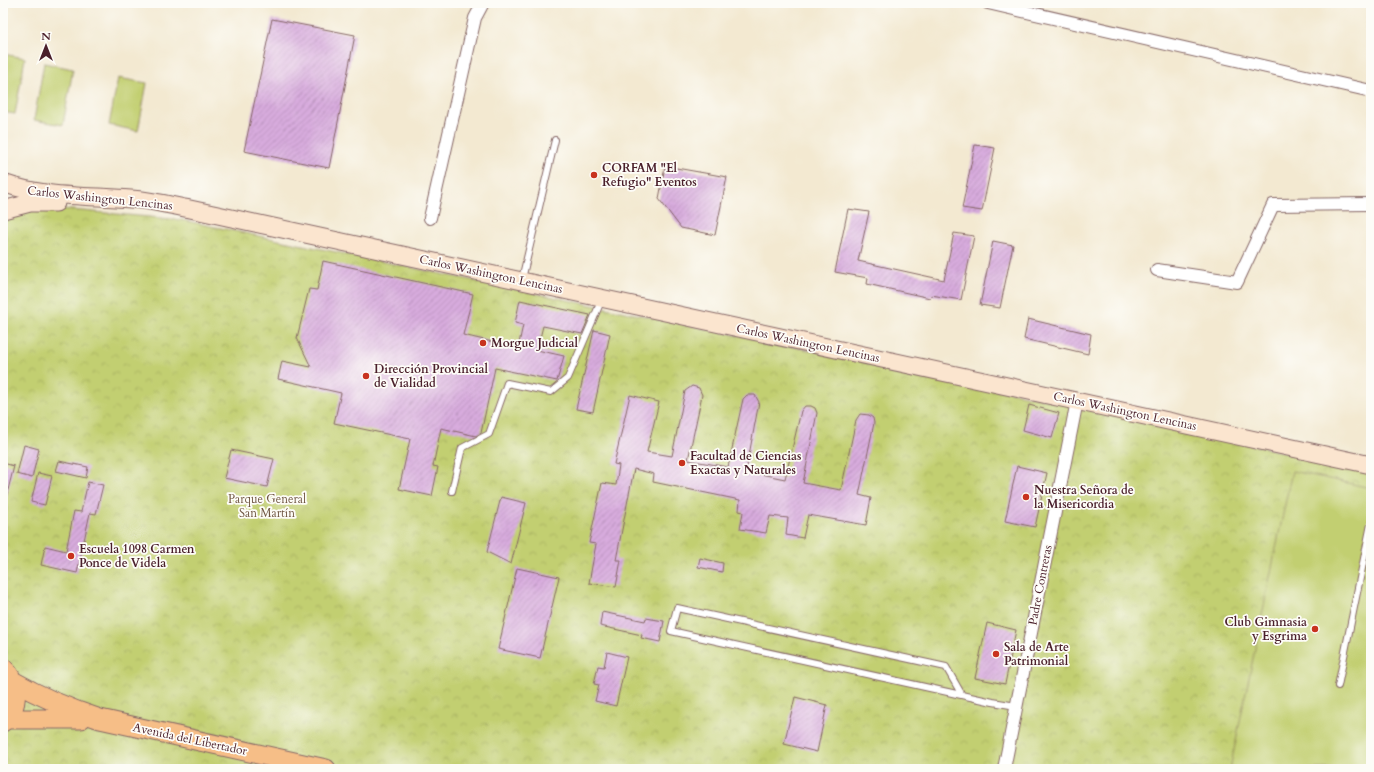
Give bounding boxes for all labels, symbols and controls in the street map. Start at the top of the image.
north arrow [26,26,66,66]
text: N [41,29,51,44]
place label: CORFAM "El Refugio" Eventos [602,160,697,190]
marker: CORFAM "El Refugio" Eventos [589,170,599,180]
street label: Carlos Washington Lencinas [26,182,174,214]
street label: Carlos Washington Lencinas [418,251,564,297]
street label: Carlos Washington Lencinas [735,320,881,366]
place label: Morgue Judicial [491,335,578,351]
marker: Morgue Judicial [478,338,488,348]
place label: Dirección Provincial de Vialidad [374,361,489,391]
marker: Dirección Provincial de Vialidad [361,371,371,381]
street label: Carlos Washington Lencinas [1052,388,1198,434]
place label: Facultad de Ciencias Exactas y Naturales [690,448,801,478]
marker: Facultad de Ciencias Exactas y Naturales [677,458,687,468]
place label: Nuestra Señora de la Misericordia [1034,482,1134,512]
park label: Parque General San Martín [228,491,306,521]
marker: Nuestra Señora de la Misericordia [1021,492,1031,502]
place label: Escuela 1098 Carmen Ponce de Videla [79,541,195,571]
street label: Padre Contreras [1024,544,1056,626]
marker: Escuela 1098 Carmen Ponce de Videla [66,551,76,561]
place label: Club Gimnasia y Esgrima [1225,614,1307,644]
marker: Club Gimnasia y Esgrima [1310,624,1320,634]
place label: Sala de Arte Patrimonial [1004,639,1069,669]
marker: Sala de Arte Patrimonial [991,649,1001,659]
street label: Avenida del Libertador [131,719,249,759]

